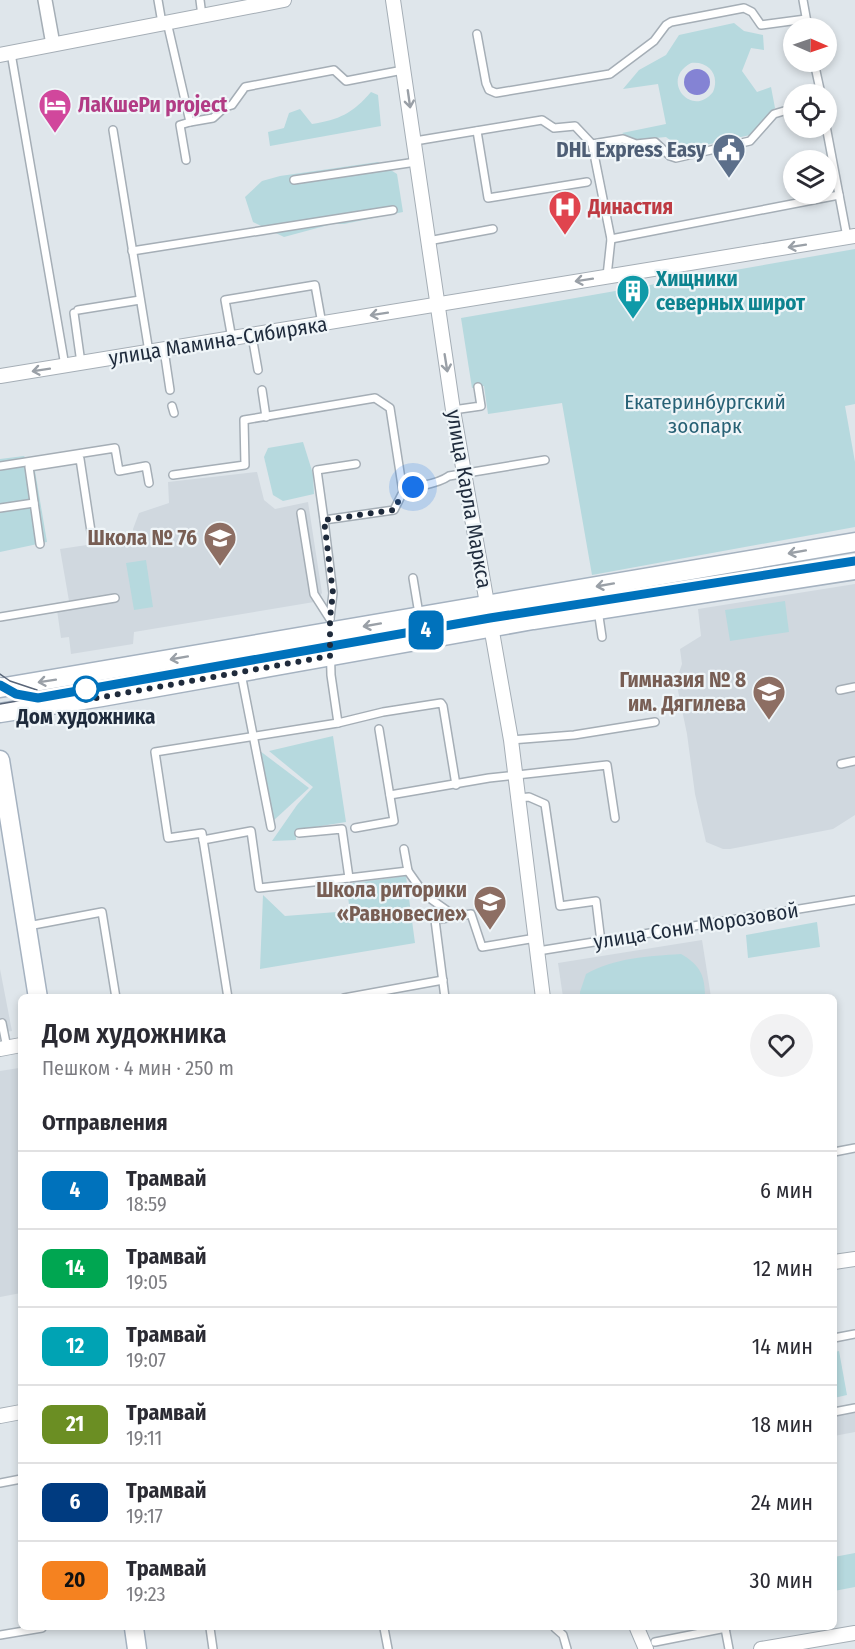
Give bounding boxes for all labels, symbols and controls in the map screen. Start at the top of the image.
north arrow [783,18,837,72]
map controls [783,18,837,204]
button: locate [783,84,837,138]
hotel icon: ЛаKшеРи project [37,87,73,134]
one-way arrow [403,89,414,109]
place label: ЛаKшеРи project [78,92,228,118]
public building icon: DHL Express Easy [711,132,747,179]
place label: DHL Express Easy [556,137,707,163]
button: layers [783,150,837,204]
hospital icon: Династия [547,189,583,236]
place label: Династия [587,194,673,220]
one-way arrow [788,240,808,251]
place label: Хищники северных широт [655,266,806,316]
building icon: Хищники северных широт [615,273,651,320]
one-way arrow [575,275,594,286]
one-way arrow [369,309,389,320]
street label: улица Мамина-Сибиряка [107,311,329,371]
one-way arrow [440,352,451,372]
one-way arrow [32,364,52,375]
park label: Екатеринбургский зоопарк [624,389,786,439]
street label: улица Карла Маркса [440,408,498,590]
your location [398,472,428,502]
school or university icon: Школа № 76 [202,520,238,567]
place label: Школа № 76 [87,525,197,551]
one-way arrow [788,547,808,558]
one-way arrow [596,579,615,590]
line badge: 4 [406,610,446,650]
text: 4 [421,617,431,643]
one-way arrow [362,620,382,631]
one-way arrow [170,653,190,664]
place label: Гимназия № 8 им. Дягилева [620,667,746,717]
school or university icon: Гимназия № 8 им. Дягилева [751,674,787,721]
one-way arrow [38,675,57,686]
marker: Дом художника [73,676,99,702]
place label: Дом художника [15,704,156,730]
place label: Школа риторики «Равновесие» [316,877,467,927]
school or university icon: Школа риторики «Равновесие» [472,884,508,931]
street label: улица Сони Морозовой [592,897,800,955]
button: heart [750,1014,813,1077]
text: Дом художника [42,1017,227,1050]
text: Пешком · 4 мин · 250 m [42,1056,234,1080]
text: Отправления [42,1109,168,1136]
text: Трамвай [126,1165,207,1192]
text: 4 [70,1177,80,1203]
text: 6 мин [760,1177,813,1204]
text: 18:59 [126,1192,167,1216]
text: Трамвай [126,1243,207,1270]
text: 14 [65,1255,85,1281]
text: 12 мин [753,1255,813,1282]
text: 19:05 [126,1270,167,1294]
text: Трамвай [126,1321,207,1348]
text: 12 [66,1333,84,1359]
text: 14 мин [752,1333,813,1360]
text: 19:07 [126,1348,166,1372]
text: Трамвай [126,1399,207,1426]
text: 21 [66,1411,84,1437]
text: 18 мин [751,1411,813,1438]
text: 19:11 [126,1426,162,1450]
text: Трамвай [126,1477,207,1504]
text: 6 [70,1489,80,1515]
text: 24 мин [751,1489,813,1516]
text: 19:17 [126,1504,163,1528]
text: Трамвай [126,1555,207,1582]
text: 20 [64,1567,86,1593]
text: 30 мин [750,1567,813,1594]
text: 19:23 [126,1582,166,1606]

